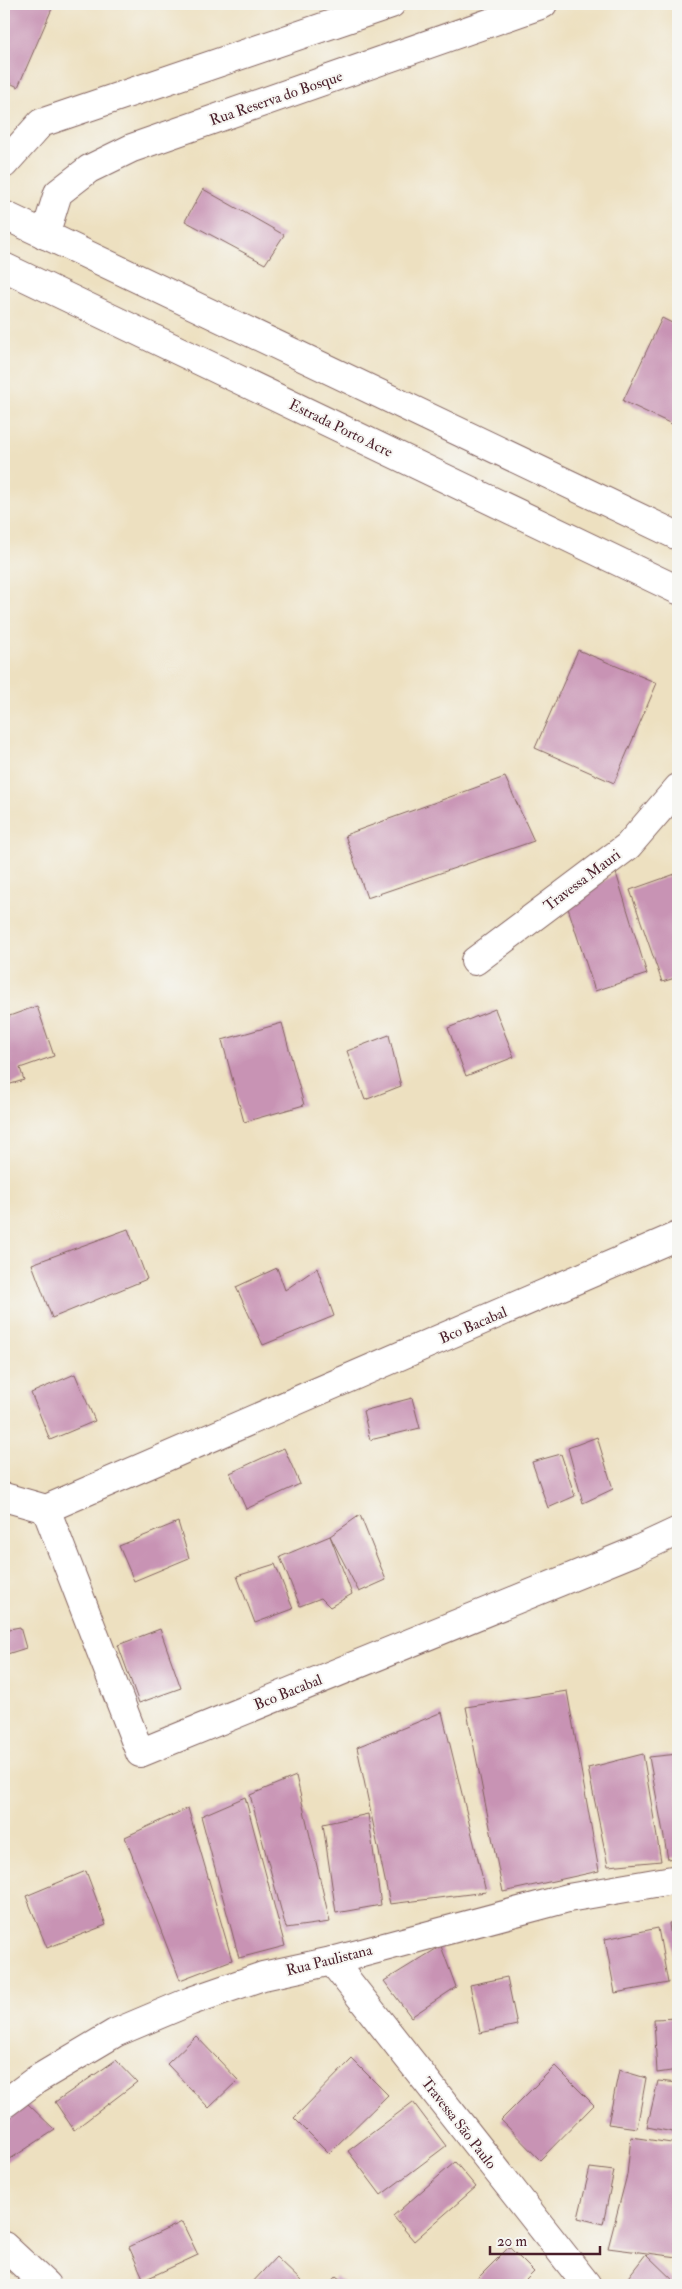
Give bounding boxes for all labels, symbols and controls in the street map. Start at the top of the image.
street label: Rua Reserva do Bosque [207,67,345,130]
street label: Estrada Porto Acre [286,395,396,462]
street label: Travessa Mauri [540,845,624,915]
street label: Bco Bacabal [436,1303,510,1348]
street label: Bco Bacabal [251,1670,325,1715]
street label: Rua Paulistana [284,1940,375,1980]
street label: Travessa São Paulo [417,2074,500,2173]
scale bar [490,2224,600,2256]
text: 20 m [497,2232,527,2251]

